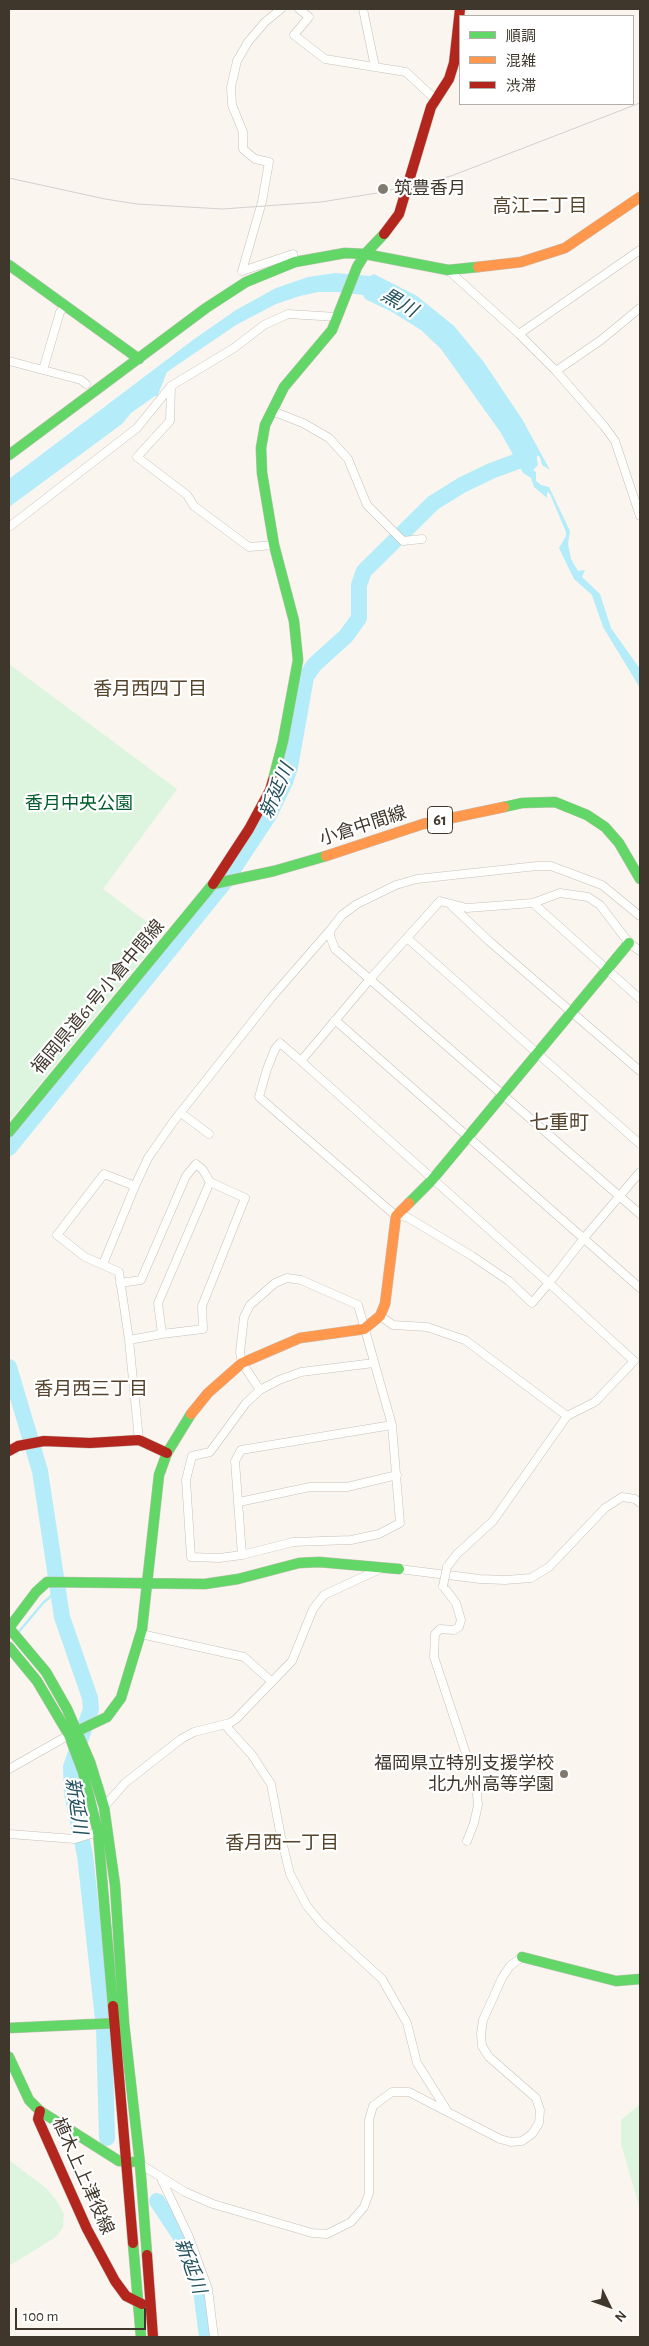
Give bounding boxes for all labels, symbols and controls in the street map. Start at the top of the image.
legend [459,15,634,105]
text: 順調 [506,29,536,44]
text: 混雑 [506,54,536,69]
text: 渋滞 [506,79,536,94]
place label: 筑豊香月 [394,178,466,200]
marker: 筑豊香月 [376,182,390,196]
district label: 高江二丁目 [493,195,587,217]
water label: 黒川 [377,284,421,322]
district label: 香月西四丁目 [93,678,207,700]
water label: 新延川 [255,760,299,822]
park label: 香月中央公園 [25,793,133,815]
street label: 小倉中間線 [317,802,409,850]
road number: 61 [428,806,452,834]
street label: 福岡県道61号小倉中間線 [27,916,169,1078]
district label: 七重町 [529,1111,589,1135]
district label: 香月西三丁目 [34,1378,148,1400]
place label: 福岡県立特別支援学校 北九州高等学園 [374,1753,554,1796]
marker: 福岡県立特別支援学校 北九州高等学園 [558,1768,570,1780]
water label: 新延川 [60,1776,92,1836]
district label: 香月西一丁目 [225,1832,339,1854]
street label: 植木上上津役線 [48,2114,118,2238]
water label: 新延川 [170,2235,210,2297]
north arrow [584,2281,634,2331]
scale bar [18,2298,149,2330]
text: N [612,2308,629,2324]
text: 100 m [23,2309,58,2324]

